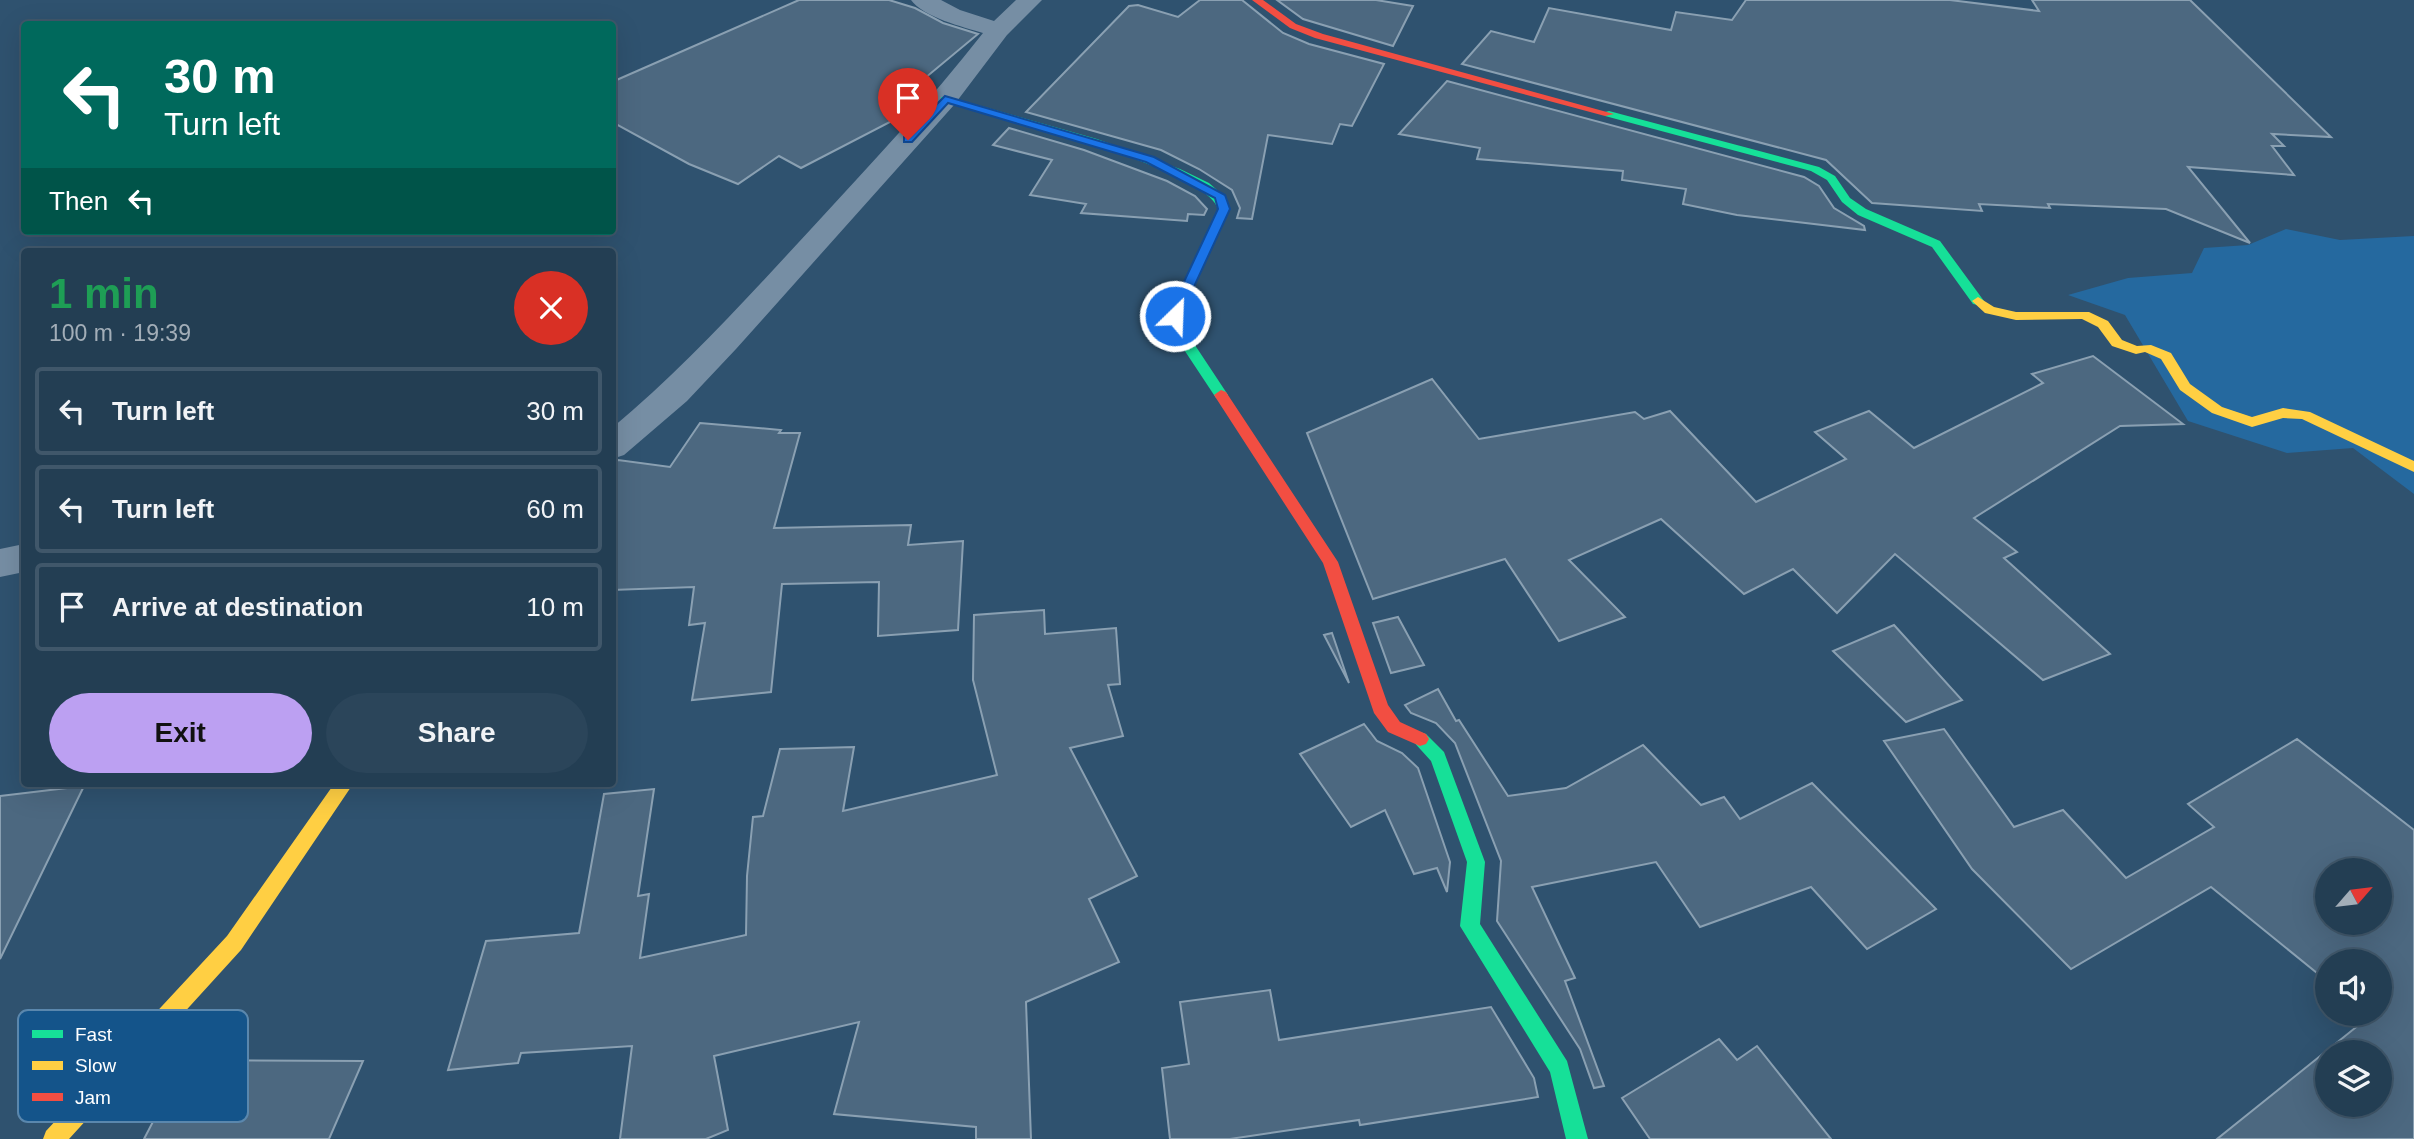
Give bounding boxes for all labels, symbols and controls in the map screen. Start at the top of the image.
icon: left [49,49,140,140]
text: 30 m [164,49,276,103]
pin [878,68,938,140]
icon: arrive [889,79,927,117]
text: Turn left [164,106,280,142]
icon: left [122,182,160,220]
text: Then [49,186,108,216]
text: 1 min [49,270,159,317]
button: close [514,271,588,345]
position arrow [1138,279,1212,353]
text: 100 m · 19:39 [49,320,191,346]
icon: left [53,392,91,430]
text: Turn left [112,396,214,426]
text: 30 m [526,396,584,426]
icon: left [53,490,91,528]
text: Turn left [112,494,214,524]
text: 60 m [526,494,584,524]
icon: arrive [53,588,91,626]
text: Arrive at destination [112,592,363,622]
text: 10 m [526,592,584,622]
button: Exit [49,693,312,773]
button: Share [326,693,588,773]
north arrow [2315,858,2392,934]
map controls [2315,858,2392,1117]
button: sound [2315,949,2392,1026]
legend [18,1010,248,1122]
text: Fast [75,1024,113,1045]
button: layers [2315,1040,2392,1117]
text: Slow [75,1055,116,1076]
text: Jam [75,1087,111,1108]

